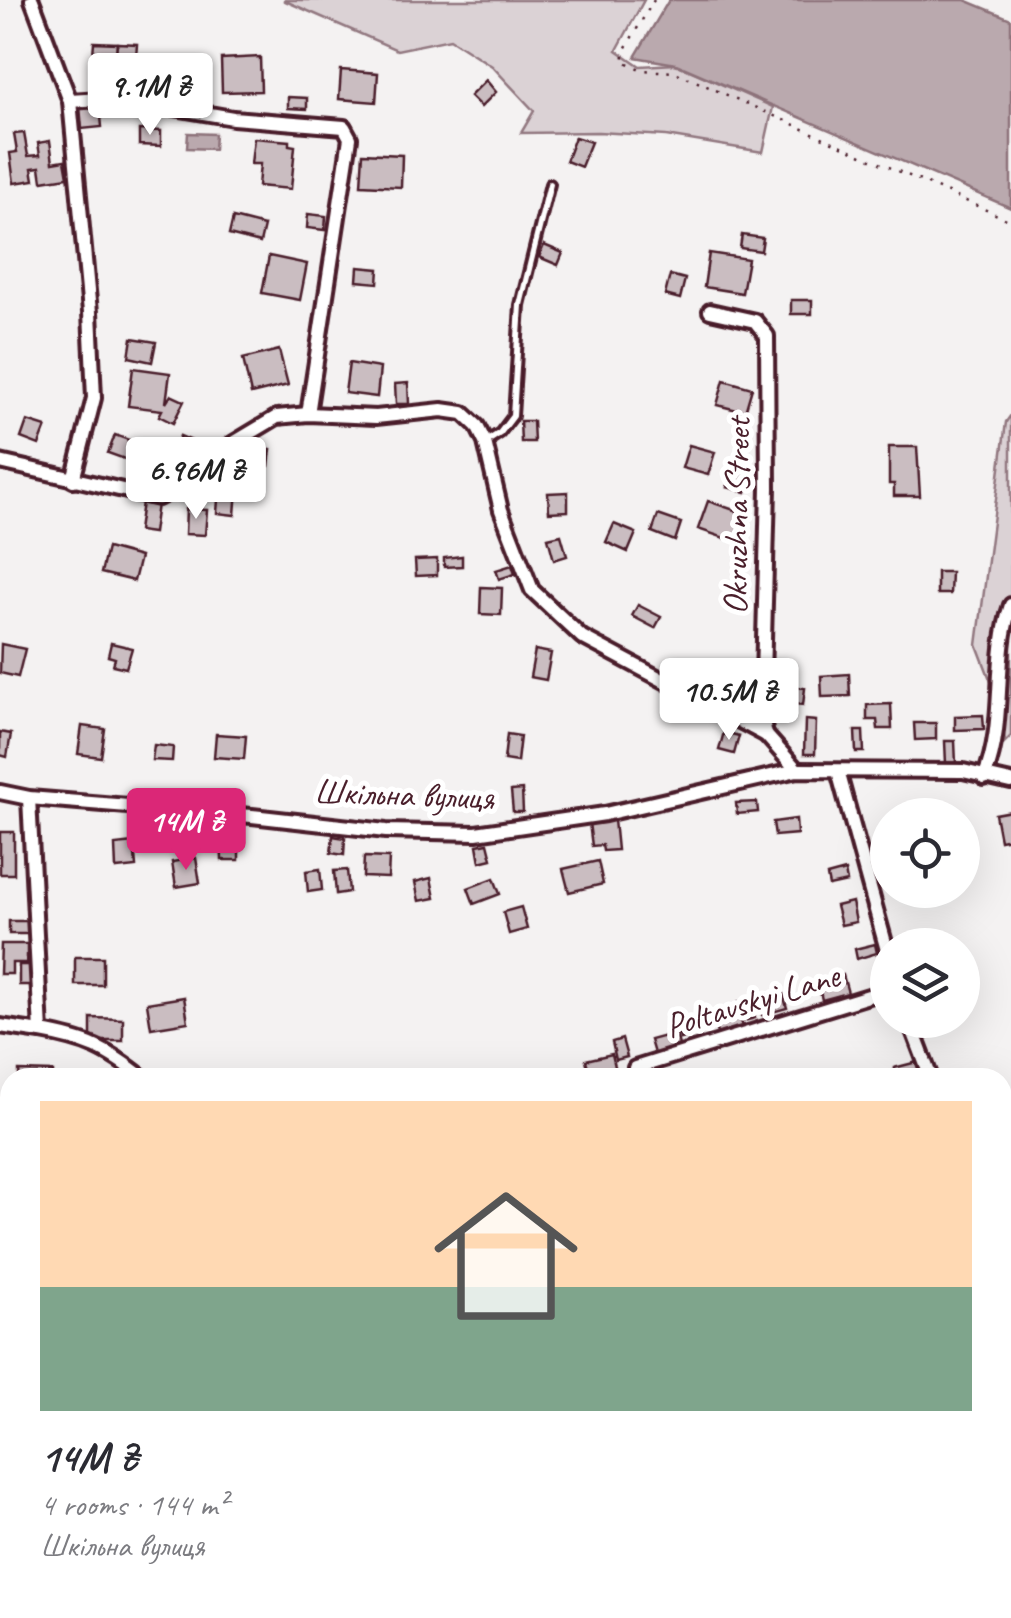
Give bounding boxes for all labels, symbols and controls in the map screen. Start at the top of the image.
pin: 9.1M ₴ [69,53,231,138]
text: 9.1M ₴ [110,65,190,106]
street label: Okruzhna Street [712,414,761,615]
pin: 6.96M ₴ [104,437,288,522]
text: 6.96M ₴ [148,449,244,490]
pin: 10.5M ₴ [637,658,821,743]
text: 10.5M ₴ [682,670,776,711]
street label: Шкільна вулиця [313,769,496,820]
pin: 14M ₴ [116,788,256,873]
map controls [870,798,980,1038]
button: locate [870,798,980,908]
text: 14M ₴ [149,800,223,841]
button: layers [870,928,980,1038]
street label: Poltavskyi Lane [660,952,847,1048]
icon: home [416,1166,596,1346]
text: 14M ₴ [40,1431,138,1484]
text: 4 rooms · 144 m² [40,1484,227,1525]
text: Шкільна вулиця [40,1525,204,1566]

